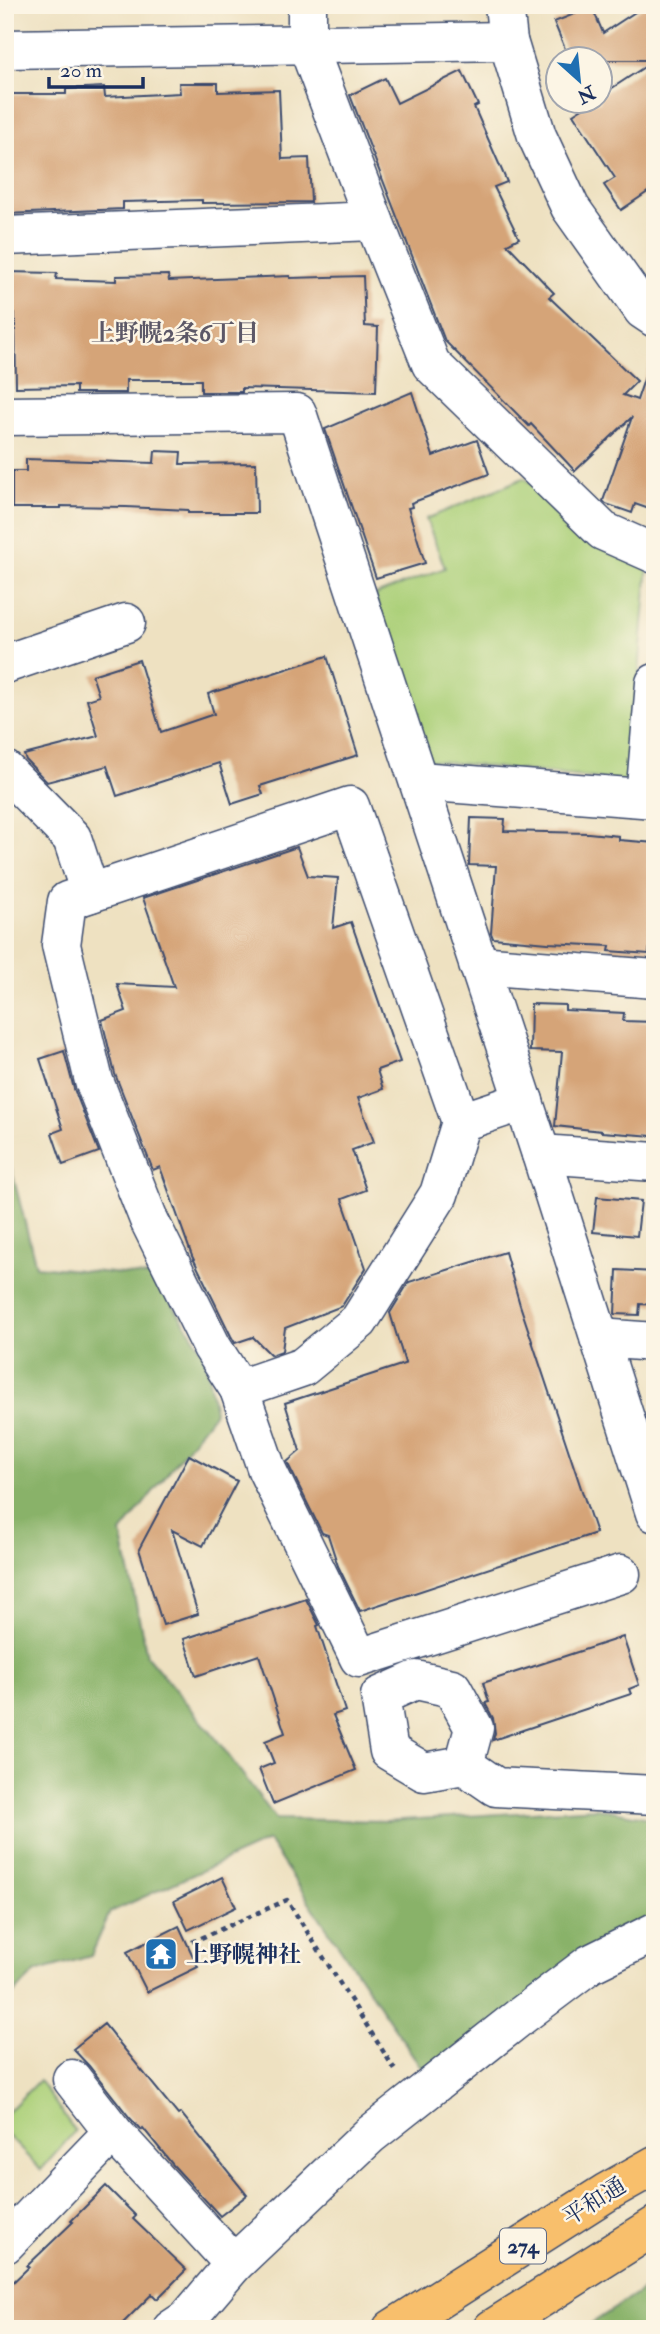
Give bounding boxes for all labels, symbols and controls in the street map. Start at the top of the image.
scale bar [49,46,144,90]
north arrow [544,46,614,116]
text: 20 m [60,57,102,84]
text: N [572,79,600,109]
district label: 上野幌2条6丁目 [91,318,259,349]
temple icon: 上野幌神社 [142,1935,180,1973]
place label: 上野幌神社 [186,1940,301,1969]
street label: 平和通 [557,2171,631,2232]
road number: 274 [500,2228,546,2264]

